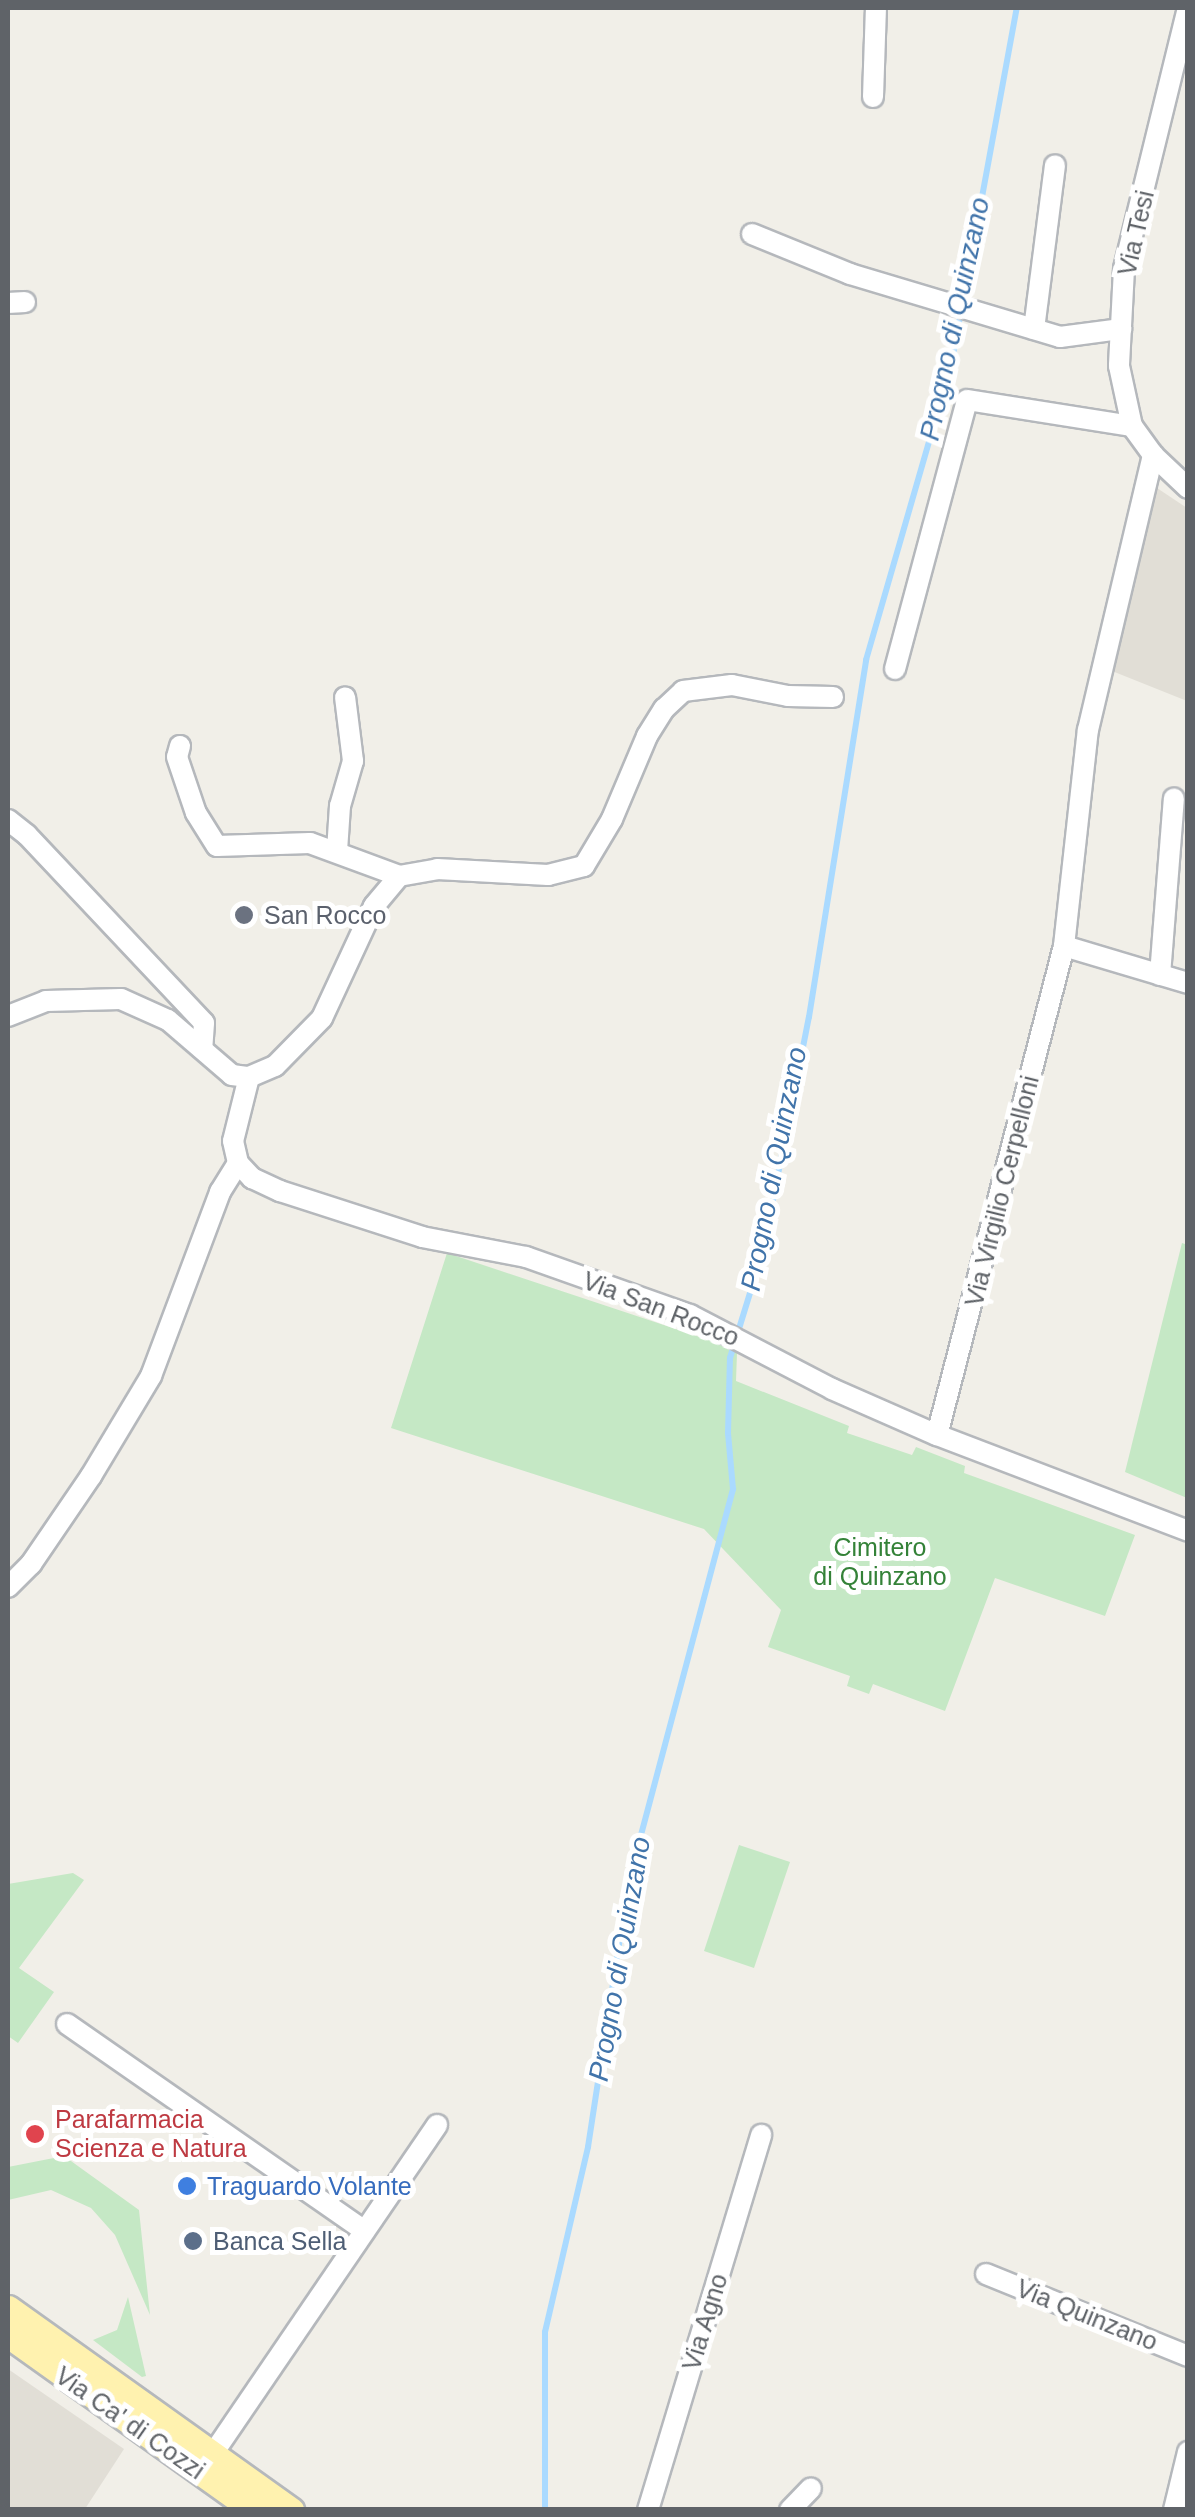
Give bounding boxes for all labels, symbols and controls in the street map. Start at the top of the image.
street label: Via Tesi [1112,187,1160,279]
water label: Progno di Quinzano [913,194,997,444]
place label: San Rocco [264,900,386,930]
marker: San Rocco [233,904,255,926]
water label: Progno di Quinzano [734,1044,814,1294]
street label: Via Virgilio Cerpelloni [959,1073,1045,1309]
street label: Via San Rocco [579,1265,743,1353]
park label: Cimitero di Quinzano [813,1533,947,1592]
water label: Progno di Quinzano [582,1834,658,2084]
place label: Parafarmacia Scienza e Natura [55,2105,247,2164]
marker: Parafarmacia Scienza e Natura [24,2123,46,2145]
place label: Traguardo Volante [207,2171,412,2201]
marker: Traguardo Volante [176,2175,198,2197]
place label: Banca Sella [213,2226,346,2256]
marker: Banca Sella [182,2230,204,2252]
street label: Via Agno [676,2269,734,2375]
street label: Via Quinzano [1012,2273,1162,2357]
street label: Via Ca' di Cozzi [50,2360,210,2486]

